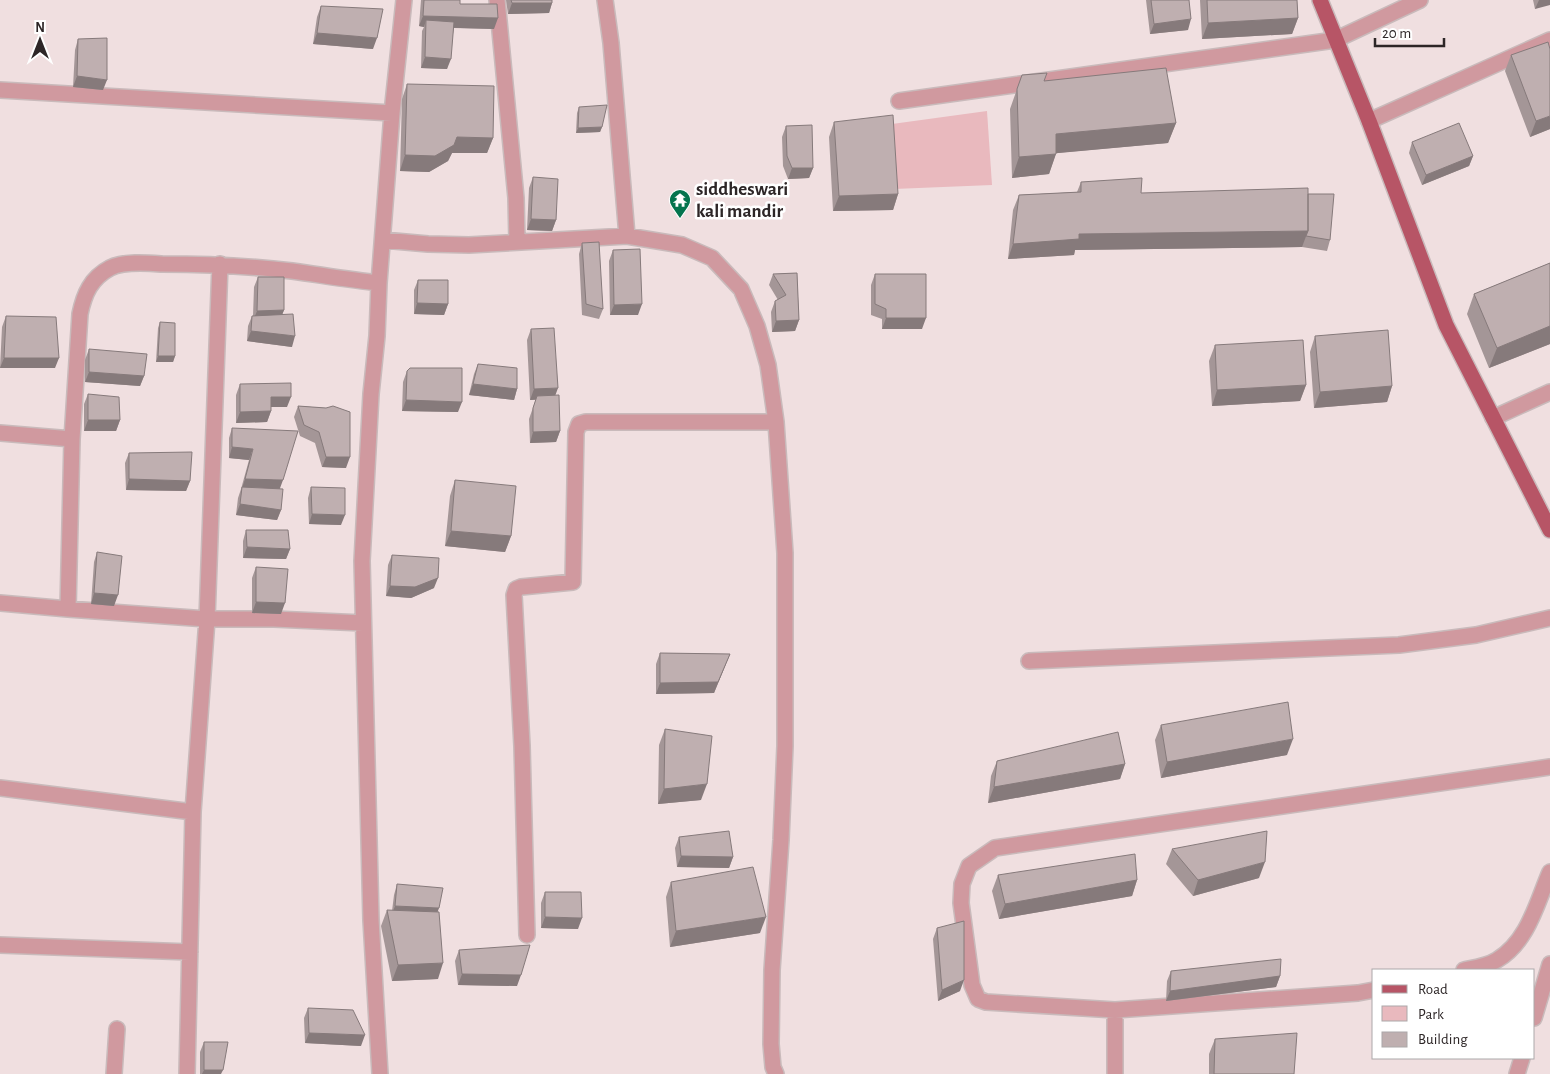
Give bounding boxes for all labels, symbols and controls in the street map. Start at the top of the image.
north arrow [15,15,65,65]
scale bar [1375,15,1444,47]
text: N [35,21,45,35]
text: 20 m [1382,26,1411,41]
place label: siddheswari kali mandir [696,180,788,221]
temple icon: siddheswari kali mandir [668,188,692,219]
legend [1372,969,1535,1059]
text: Road [1418,982,1448,997]
text: Park [1418,1007,1444,1022]
text: Building [1418,1032,1468,1047]

